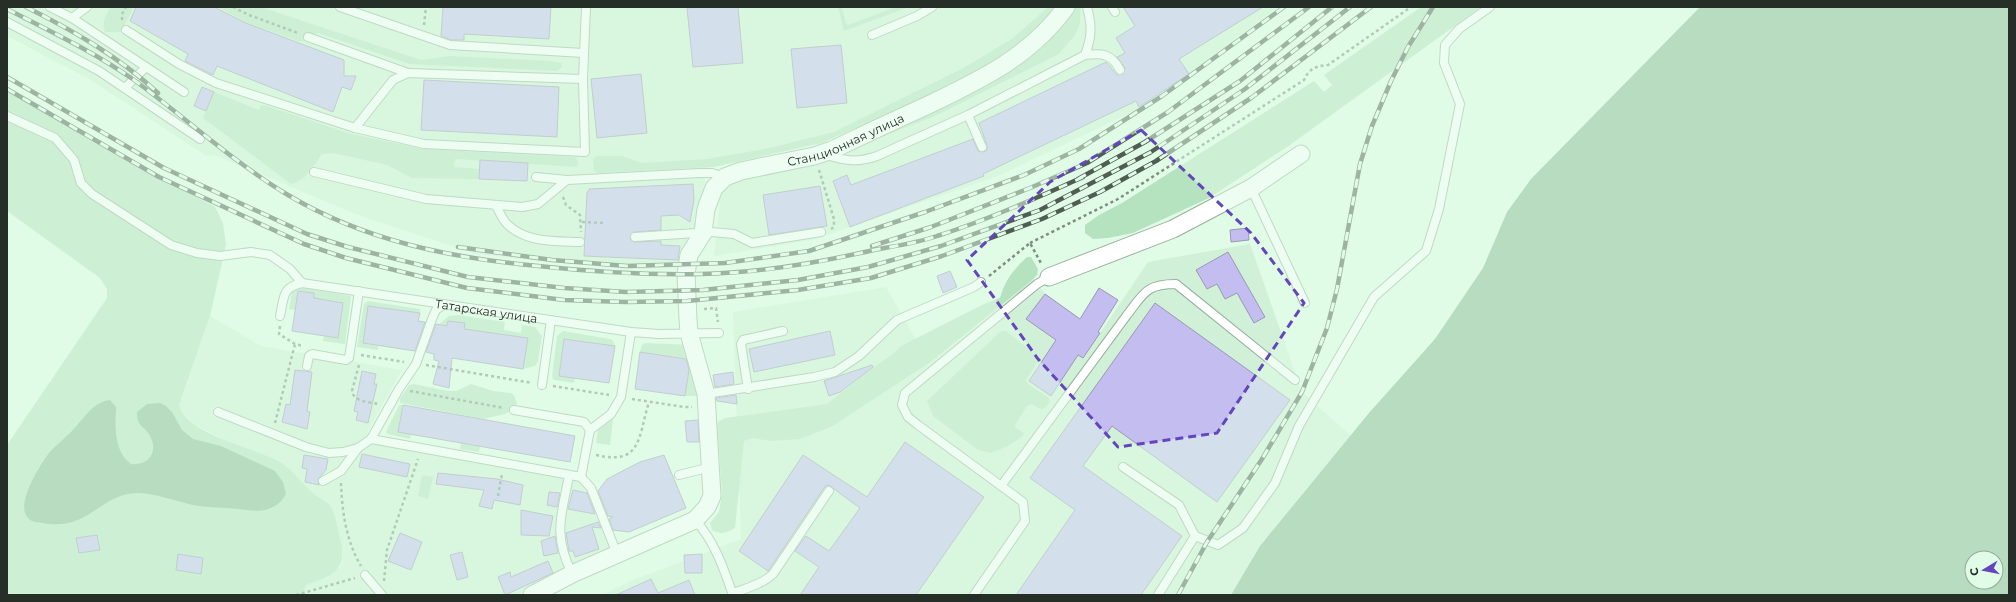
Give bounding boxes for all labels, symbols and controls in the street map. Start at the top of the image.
street label: Станционная улица [786,110,906,169]
street label: Татарская улица [434,295,539,325]
north arrow [1964,550,2004,590]
text: С [1967,567,1982,577]

